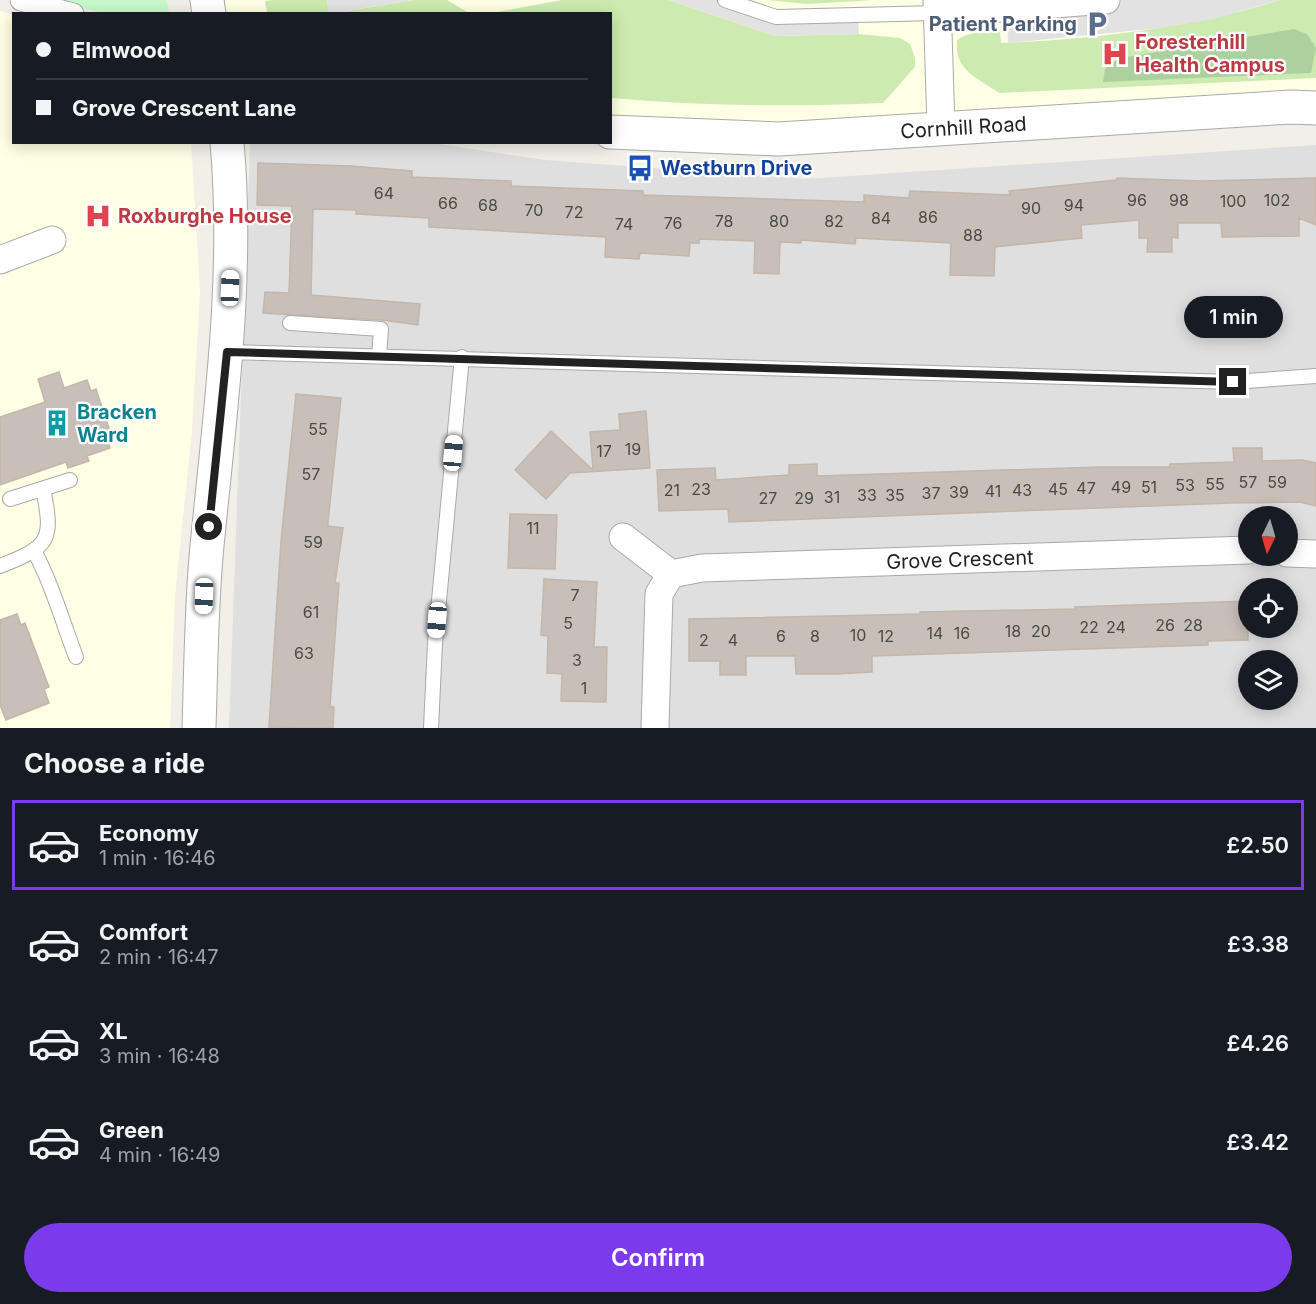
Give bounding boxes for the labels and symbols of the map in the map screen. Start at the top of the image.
parking icon: Patient Parking [1082,9,1112,39]
place label: Patient Parking [929,12,1077,36]
place label: Foresterhill Health Campus [1135,30,1285,77]
hospital icon: Foresterhill Health Campus [1100,39,1130,69]
street label: Cornhill Road [900,112,1027,143]
bus stop icon: Westburn Drive [625,153,655,183]
place label: Westburn Drive [660,156,813,180]
house number: 64 [374,183,394,203]
house number: 96 [1127,190,1147,210]
house number: 98 [1169,190,1189,210]
house number: 102 [1264,190,1290,210]
house number: 100 [1220,191,1246,211]
house number: 66 [438,193,458,213]
house number: 68 [478,195,498,215]
house number: 94 [1064,195,1084,215]
house number: 90 [1021,198,1041,218]
house number: 70 [525,200,543,220]
hospital icon: Roxburghe House [83,201,113,231]
house number: 72 [565,202,583,222]
place label: Roxburghe House [118,204,292,228]
house number: 86 [918,207,938,227]
house number: 84 [871,208,891,228]
house number: 78 [715,211,733,231]
house number: 80 [769,211,789,231]
house number: 82 [824,211,844,231]
house number: 76 [664,213,682,233]
house number: 74 [615,214,633,234]
house number: 88 [963,225,983,245]
car [220,270,240,306]
callout: 1 min [1184,295,1282,337]
route end [1219,368,1246,395]
place label: Bracken Ward [77,400,157,447]
building icon: Bracken Ward [42,408,72,438]
house number: 55 [308,419,328,439]
car [442,434,464,472]
house number: 19 [625,439,641,459]
house number: 17 [596,441,612,461]
house number: 57 [302,464,320,484]
house number: 57 [1239,472,1257,492]
house number: 59 [1267,472,1287,492]
house number: 55 [1205,474,1225,494]
house number: 53 [1175,475,1195,495]
house number: 49 [1111,477,1131,497]
house number: 51 [1141,477,1157,497]
house number: 47 [1076,478,1096,498]
house number: 23 [691,479,711,499]
house number: 45 [1048,479,1068,499]
house number: 21 [664,480,680,500]
house number: 43 [1012,480,1032,500]
house number: 41 [985,481,1001,501]
house number: 39 [949,482,969,502]
house number: 37 [922,483,940,503]
house number: 33 [857,485,877,505]
house number: 35 [885,485,905,505]
house number: 31 [824,487,840,507]
house number: 27 [759,488,777,508]
house number: 29 [794,488,814,508]
north arrow [1238,506,1298,566]
route start [195,513,222,540]
house number: 11 [526,518,540,538]
house number: 59 [303,532,323,552]
street label: Grove Crescent [886,545,1034,574]
car [194,578,214,614]
house number: 7 [570,585,580,605]
car [426,601,448,639]
house number: 61 [303,602,319,622]
house number: 5 [563,613,573,633]
house number: 26 [1155,615,1175,635]
house number: 28 [1183,615,1203,635]
house number: 22 [1079,617,1099,637]
house number: 24 [1106,617,1126,637]
house number: 18 [1005,621,1021,641]
house number: 20 [1031,621,1051,641]
house number: 14 [927,623,943,643]
house number: 16 [954,623,970,643]
house number: 10 [850,625,866,645]
house number: 6 [776,626,786,646]
house number: 8 [810,626,820,646]
house number: 12 [878,626,894,646]
house number: 2 [699,630,709,650]
house number: 4 [728,630,738,650]
house number: 63 [294,643,314,663]
house number: 3 [572,650,582,670]
house number: 1 [581,678,587,698]

